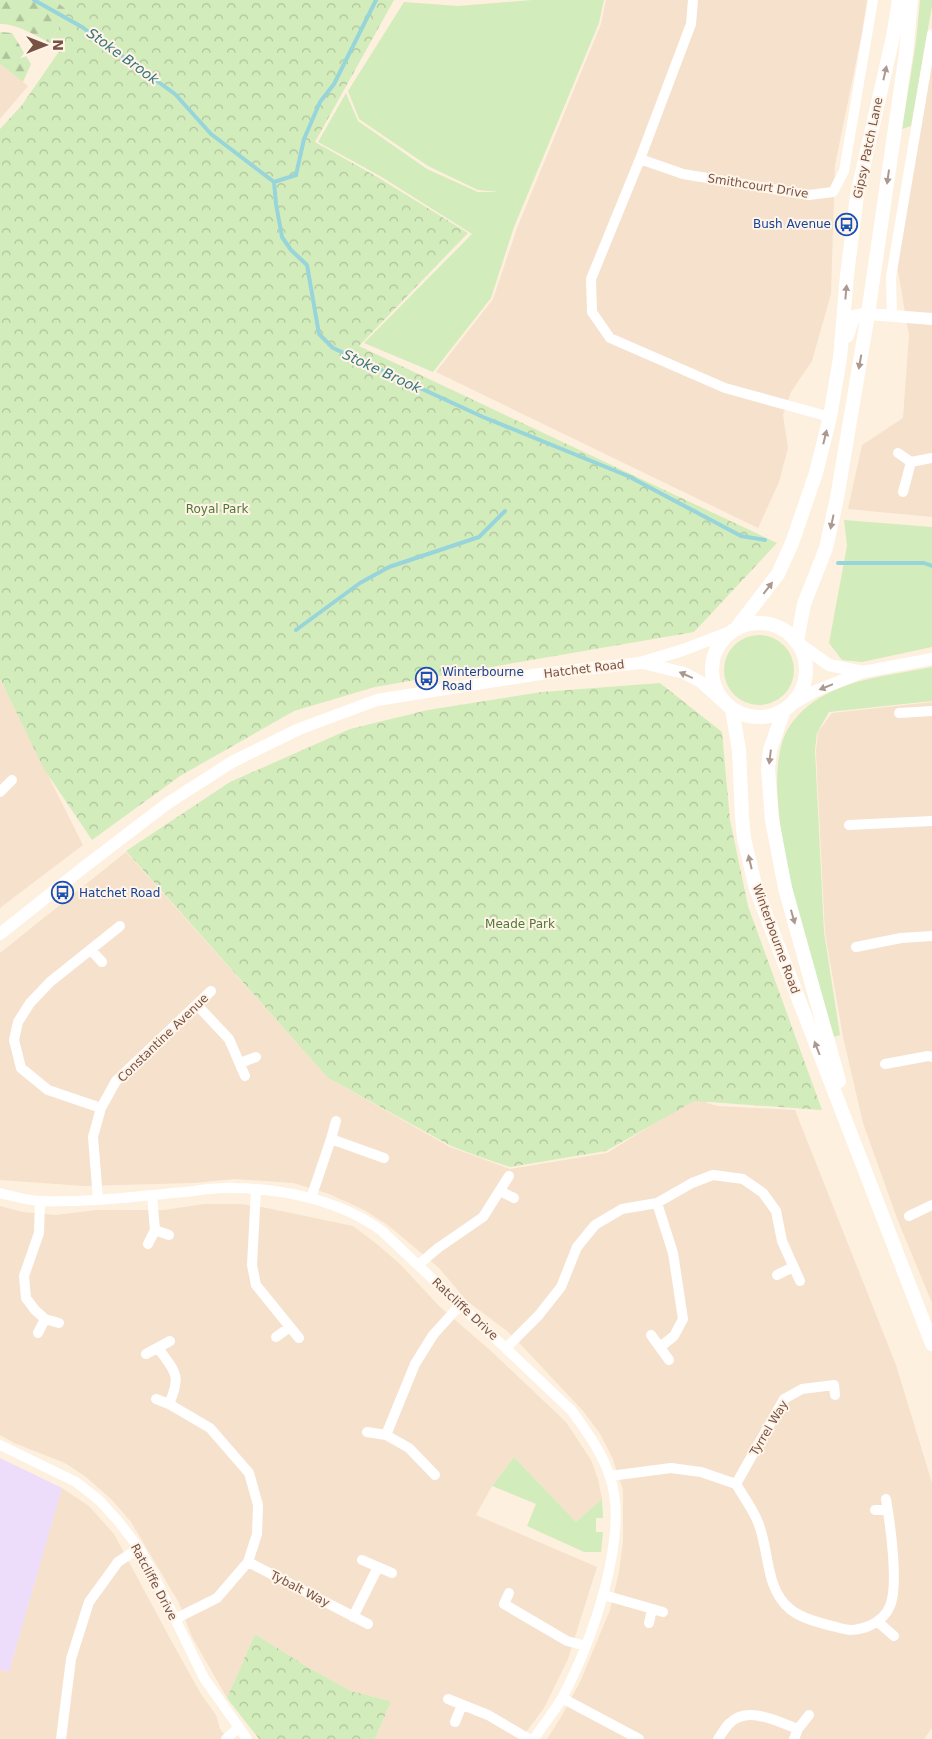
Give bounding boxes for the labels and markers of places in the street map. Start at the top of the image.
bus stop icon: Bush Avenue [835,212,859,236]
place label: Bush Avenue [753,217,831,231]
place label: Winterbourne Road [442,665,524,693]
bus stop icon: Winterbourne Road [414,667,438,691]
bus stop icon: Hatchet Road [51,881,75,905]
place label: Hatchet Road [79,886,160,900]

